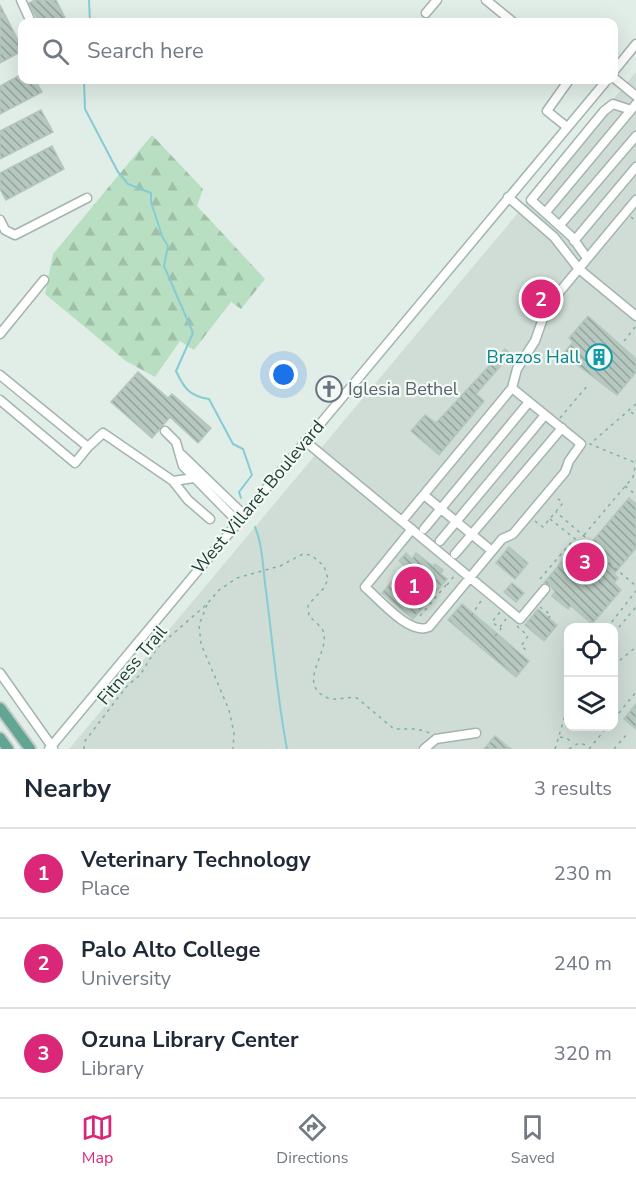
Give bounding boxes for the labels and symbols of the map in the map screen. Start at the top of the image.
pin: 2 [522,276,560,322]
building icon: Brazos Hall [584,342,614,372]
place label: Brazos Hall [487,345,581,369]
your location [269,360,298,389]
church icon: Iglesia Bethel [314,374,344,404]
place label: Iglesia Bethel [348,377,459,401]
street label: West Villaret Boulevard [187,415,329,579]
pin: 3 [566,540,604,584]
pin: 1 [394,564,434,608]
street label: Fitness Trail [92,620,173,710]

